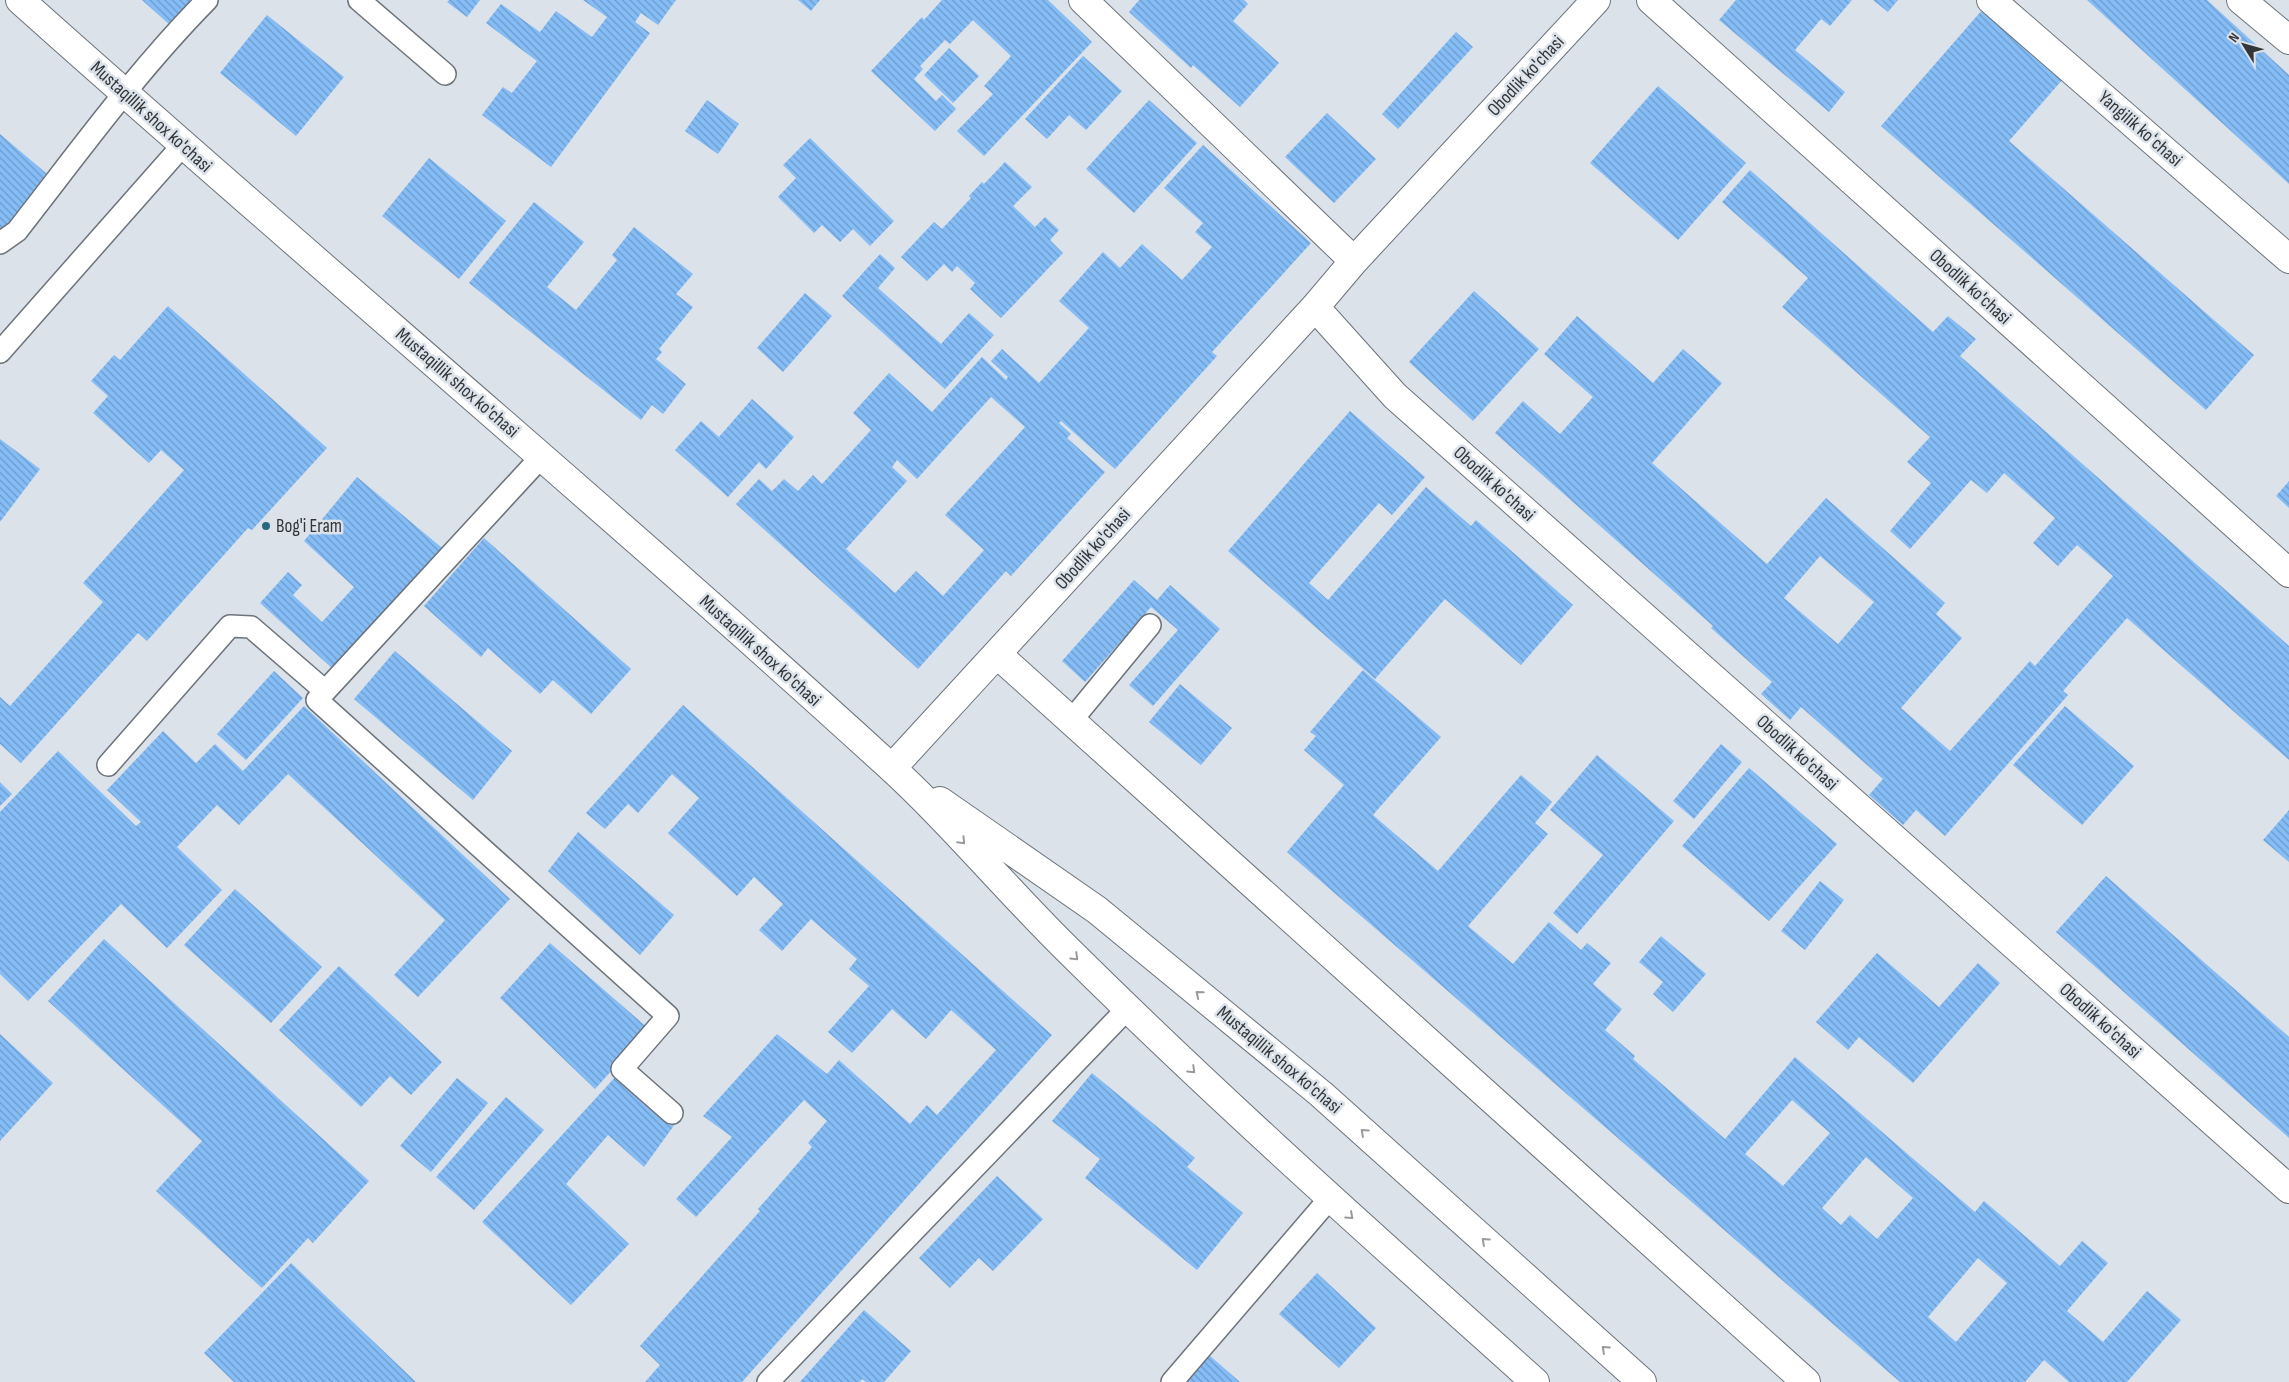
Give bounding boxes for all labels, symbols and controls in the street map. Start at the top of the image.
north arrow [2219,20,2269,70]
text: N [2225,29,2243,46]
street label: Obodlik ko'chasi [1483,31,1569,121]
street label: Mustaqillik shox ko'chasi [85,56,217,178]
street label: Yangilik koʻchasi [2093,86,2187,172]
street label: Obodlik ko'chasi [1924,244,2016,330]
street label: Mustaqillik shox ko'chasi [391,323,523,443]
street label: Obodlik ko'chasi [1448,441,1540,527]
street label: Obodlik ko'chasi [1050,503,1136,595]
place label: Bog'i Eram [276,515,342,538]
marker: Bog'i Eram [260,520,272,532]
street label: Mustaqillik shox ko'chasi [694,590,826,712]
street label: Obodlik ko'chasi [1751,710,1843,796]
one-way arrow [956,835,965,844]
one-way arrow [1070,951,1079,960]
street label: Obodlik ko'chasi [2054,978,2146,1064]
one-way arrow [1196,990,1205,999]
street label: Mustaqillik shox ko'chasi [1212,1001,1346,1119]
one-way arrow [1187,1064,1196,1073]
one-way arrow [1360,1129,1369,1138]
one-way arrow [1345,1210,1354,1219]
one-way arrow [1481,1238,1490,1247]
one-way arrow [1602,1346,1611,1355]

